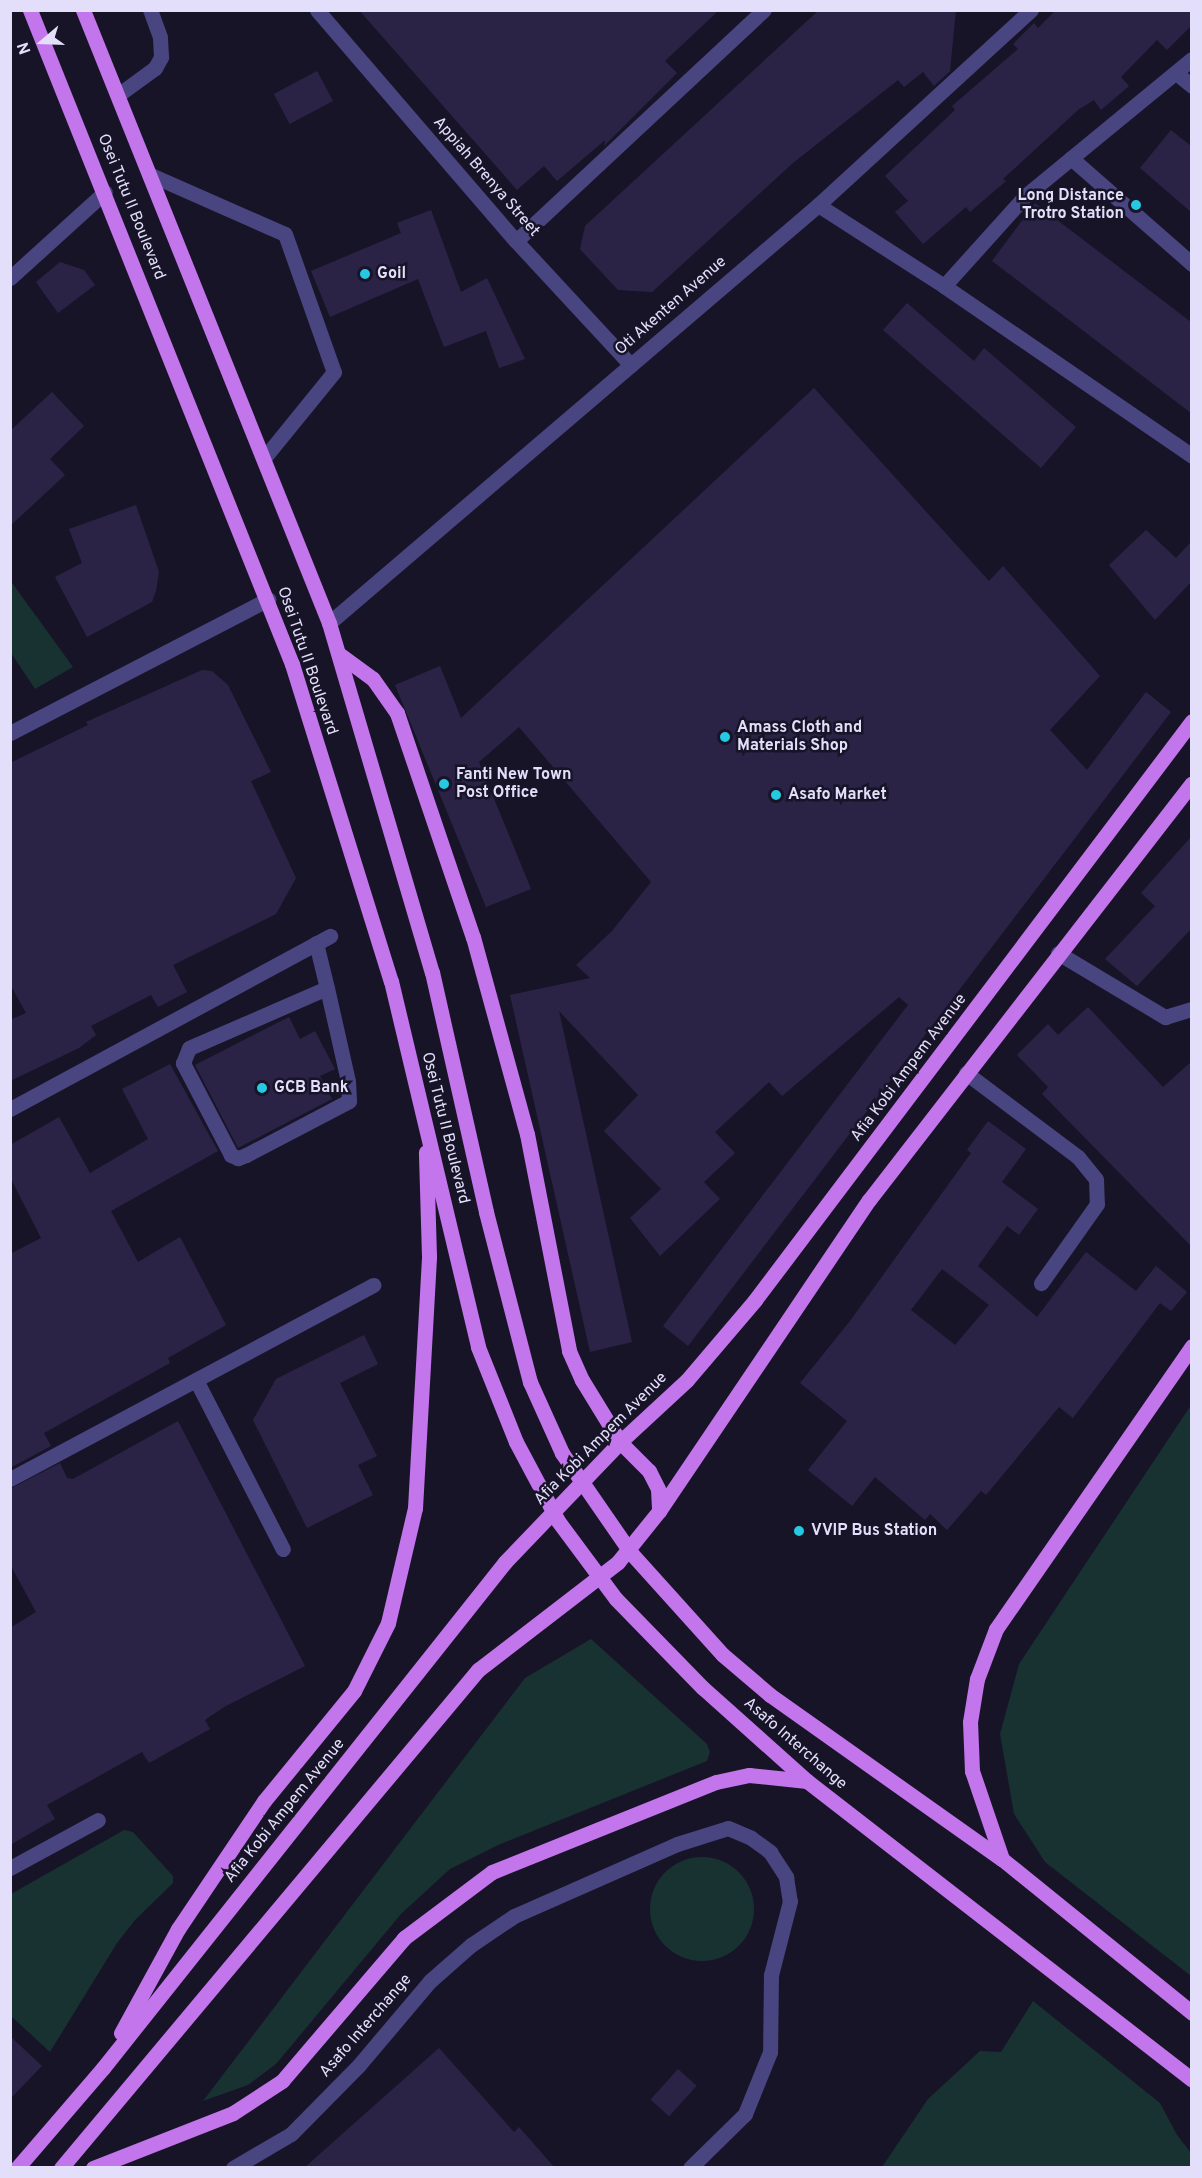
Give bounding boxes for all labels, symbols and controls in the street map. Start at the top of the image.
north arrow [12,12,72,72]
text: N [14,39,36,57]
street label: Appiah Brenya Street [429,113,543,241]
street label: Osei Tutu II Boulevard [93,131,169,283]
place label: Long Distance Trotro Station [1017,186,1124,224]
marker: Long Distance Trotro Station [1129,198,1143,212]
street label: Oti Akenten Avenue [611,252,731,360]
place label: Goil [377,264,406,284]
marker: Goil [358,267,372,281]
street label: Osei Tutu II Boulevard [272,584,342,738]
place label: Amass Cloth and Materials Shop [737,718,862,756]
marker: Amass Cloth and Materials Shop [718,730,732,744]
place label: Fanti New Town Post Office [456,765,571,803]
marker: Fanti New Town Post Office [437,777,451,791]
place label: Asafo Market [788,785,887,805]
marker: Asafo Market [769,788,783,802]
street label: Afia Kobi Ampem Avenue [847,990,971,1146]
street label: Osei Tutu II Boulevard [417,1050,473,1206]
place label: GCB Bank [274,1078,349,1098]
marker: GCB Bank [255,1081,269,1095]
street label: Afia Kobi Ampem Avenue [530,1368,672,1510]
place label: VVIP Bus Station [811,1521,937,1541]
marker: VVIP Bus Station [792,1524,806,1538]
street label: Asafo Interchange [739,1694,851,1794]
street label: Afia Kobi Ampem Avenue [220,1734,350,1888]
street label: Asafo Interchange [316,1970,416,2082]

